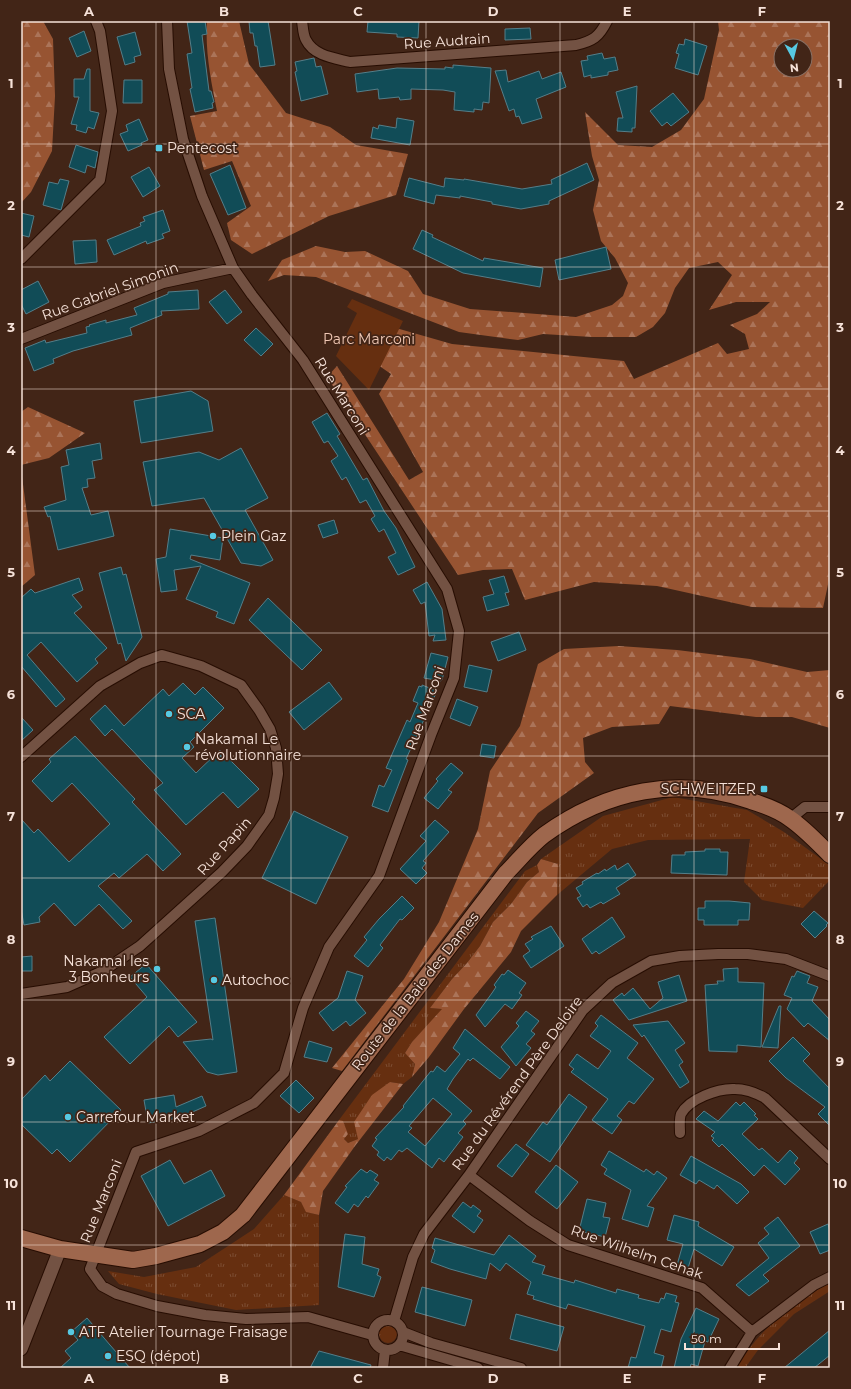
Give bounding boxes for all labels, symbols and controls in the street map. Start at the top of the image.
text: A [83,3,95,19]
text: B [219,3,229,19]
text: C [353,3,363,19]
text: D [488,3,499,19]
text: E [623,3,632,19]
text: F [758,3,766,19]
street label: Rue Audrain [403,29,491,53]
north arrow [773,38,813,78]
text: N [789,60,799,75]
text: 1 [8,75,14,91]
text: 1 [837,75,843,91]
place label: Pentecost [167,139,238,157]
marker: Pentecost [154,143,164,153]
text: 2 [7,197,15,213]
text: 2 [836,197,844,213]
street label: Rue Gabriel Simonin [39,258,181,324]
text: 3 [6,319,15,335]
text: 3 [835,319,844,335]
park label: Parc Marconi [323,330,415,348]
street label: Rue Marconi [311,354,373,438]
text: 4 [7,442,16,458]
text: 4 [836,442,845,458]
place label: Plein Gaz [221,527,286,545]
marker: Plein Gaz [208,531,218,541]
text: 5 [7,564,15,580]
text: 5 [836,564,844,580]
street label: Rue Marconi [401,663,449,753]
text: 6 [7,686,16,702]
text: 6 [836,686,845,702]
place label: SCA [177,705,206,723]
marker: SCA [164,709,174,719]
place label: Nakamal Le révolutionnaire [195,730,301,764]
marker: Nakamal Le révolutionnaire [182,742,192,752]
place label: SCHWEITZER [661,780,756,798]
marker: SCHWEITZER [759,784,769,794]
text: 7 [7,808,15,824]
text: 7 [836,808,844,824]
street label: Rue Papin [193,813,255,879]
street label: Route de la Baie des Dames [347,908,483,1074]
text: 8 [7,931,16,947]
text: 8 [836,931,845,947]
place label: Nakamal les 3 Bonheurs [63,952,149,986]
marker: Nakamal les 3 Bonheurs [152,964,162,974]
place label: Autochoc [222,971,290,989]
marker: Autochoc [209,975,219,985]
street label: Rue du Révérend Père Deloire [448,992,586,1174]
text: 9 [7,1053,15,1069]
text: 9 [836,1053,844,1069]
place label: Carrefour Market [76,1108,195,1126]
marker: Carrefour Market [63,1112,73,1122]
street label: Rue Marconi [76,1157,126,1245]
text: 10 [4,1175,18,1191]
text: 10 [833,1175,847,1191]
street label: Rue Wilhelm Cehak [568,1221,706,1283]
text: 11 [6,1297,16,1313]
text: 11 [835,1297,845,1313]
place label: ATF Atelier Tournage Fraisage [79,1323,288,1341]
scale bar [685,1325,779,1351]
marker: ATF Atelier Tournage Fraisage [66,1327,76,1337]
text: 50 m [691,1331,722,1346]
place label: ESQ (dépot) [116,1347,201,1365]
marker: ESQ (dépot) [103,1351,113,1361]
text: A [83,1370,95,1386]
text: B [219,1370,229,1386]
text: C [353,1370,363,1386]
text: D [488,1370,499,1386]
text: E [623,1370,632,1386]
text: F [758,1370,766,1386]

